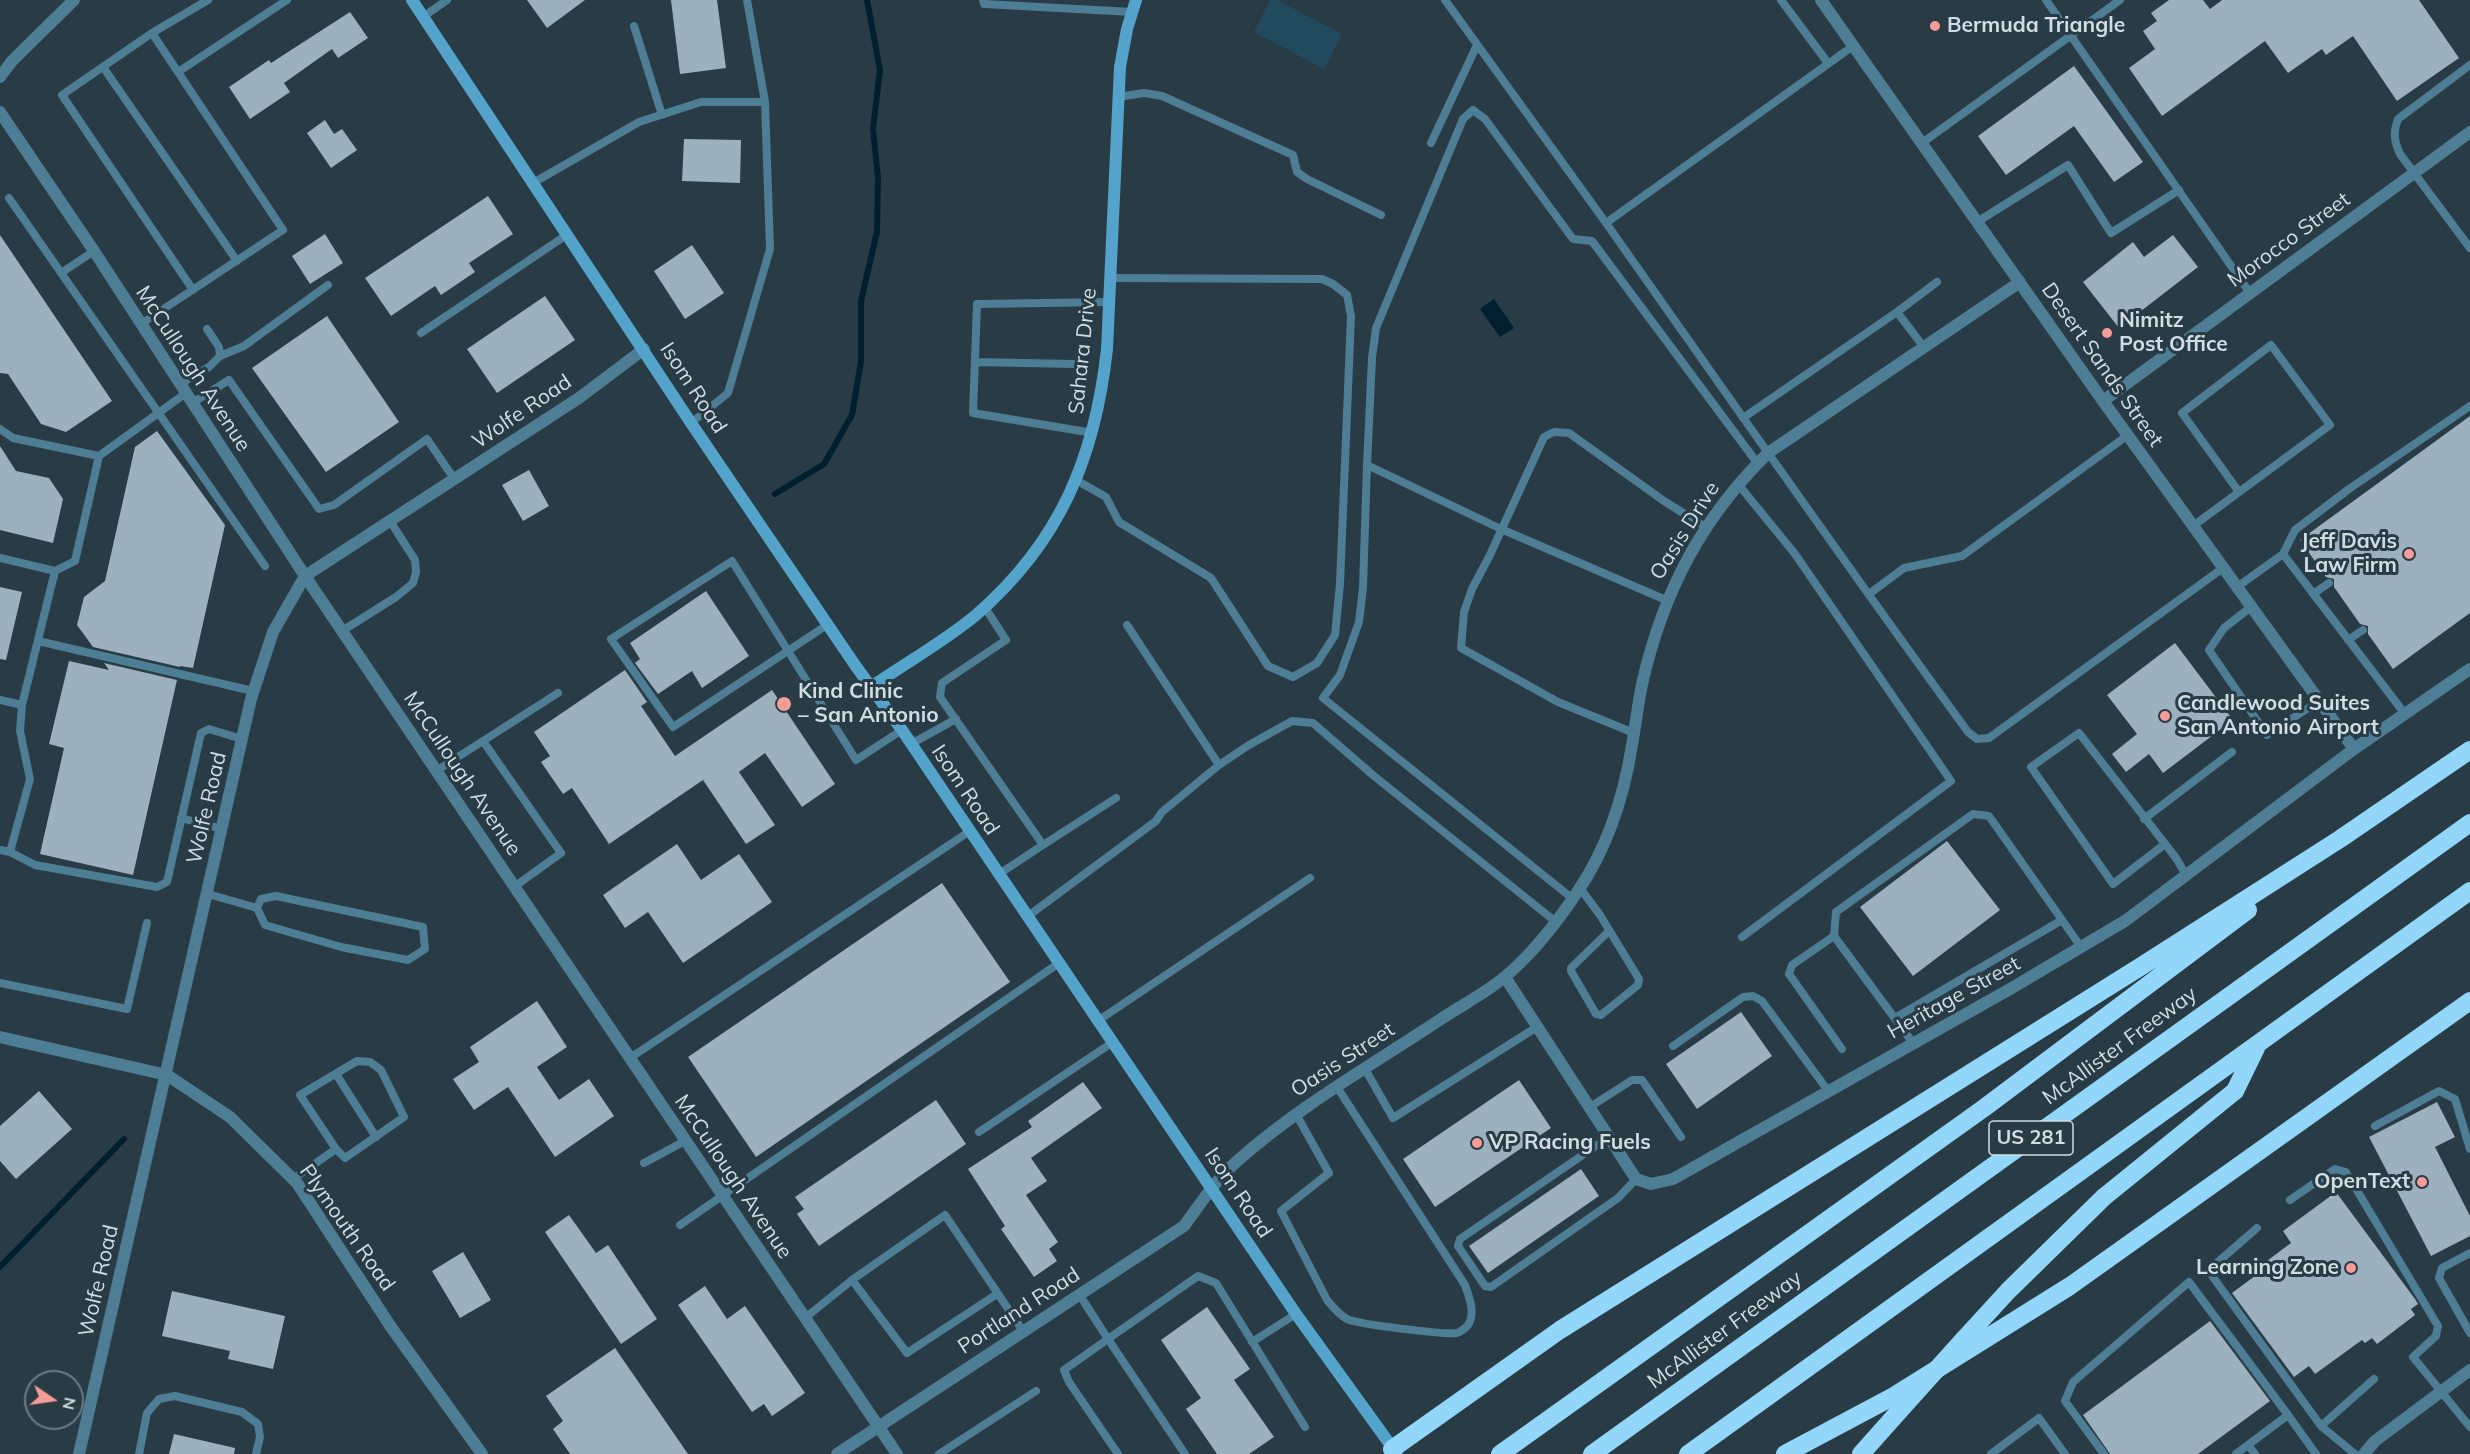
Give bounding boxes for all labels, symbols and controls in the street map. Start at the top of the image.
place label: Bermuda Triangle [1947,13,2125,39]
marker: Bermuda Triangle [1928,19,1942,33]
street label: Morocco Street [2223,187,2355,293]
street label: Desert Sands Street [2036,278,2168,452]
street label: McCullough Avenue [130,281,256,457]
street label: Sahara Drive [1064,287,1102,415]
place label: Nimitz Post Office [2119,308,2228,358]
marker: Nimitz Post Office [2100,326,2114,340]
street label: Isom Road [654,338,732,438]
street label: Wolfe Road [468,370,576,454]
street label: Oasis Drive [1645,477,1725,585]
place label: Jeff Davis Law Firm [2301,529,2397,579]
marker: Jeff Davis Law Firm [2402,547,2416,561]
place label: Kind Clinic – San Antonio [798,679,939,729]
street label: McCullough Avenue [398,687,526,861]
place label: Candlewood Suites San Antonio Airport [2177,691,2379,741]
marker: Kind Clinic – San Antonio [775,695,793,713]
marker: Candlewood Suites San Antonio Airport [2158,709,2172,723]
street label: Isom Road [926,740,1004,840]
street label: Wolfe Road [182,749,232,867]
street label: Heritage Street [1883,951,2025,1045]
street label: McAllister Freeway [2038,982,2202,1110]
street label: Oasis Street [1287,1017,1399,1103]
street label: McCullough Avenue [669,1090,797,1264]
road number: US 281 [1989,1121,2073,1155]
place label: VP Racing Fuels [1489,1130,1651,1156]
marker: VP Racing Fuels [1470,1136,1484,1150]
street label: Isom Road [1199,1143,1277,1243]
street label: Plymouth Road [294,1160,400,1296]
place label: OpenText [2314,1169,2410,1195]
marker: OpenText [2415,1175,2429,1189]
street label: Wolfe Road [74,1222,124,1340]
place label: Learning Zone [2196,1255,2339,1281]
marker: Learning Zone [2344,1261,2358,1275]
street label: Portland Road [953,1262,1085,1360]
street label: McAllister Freeway [1643,1266,1807,1394]
north arrow [24,1370,84,1430]
text: N [58,1395,81,1412]

